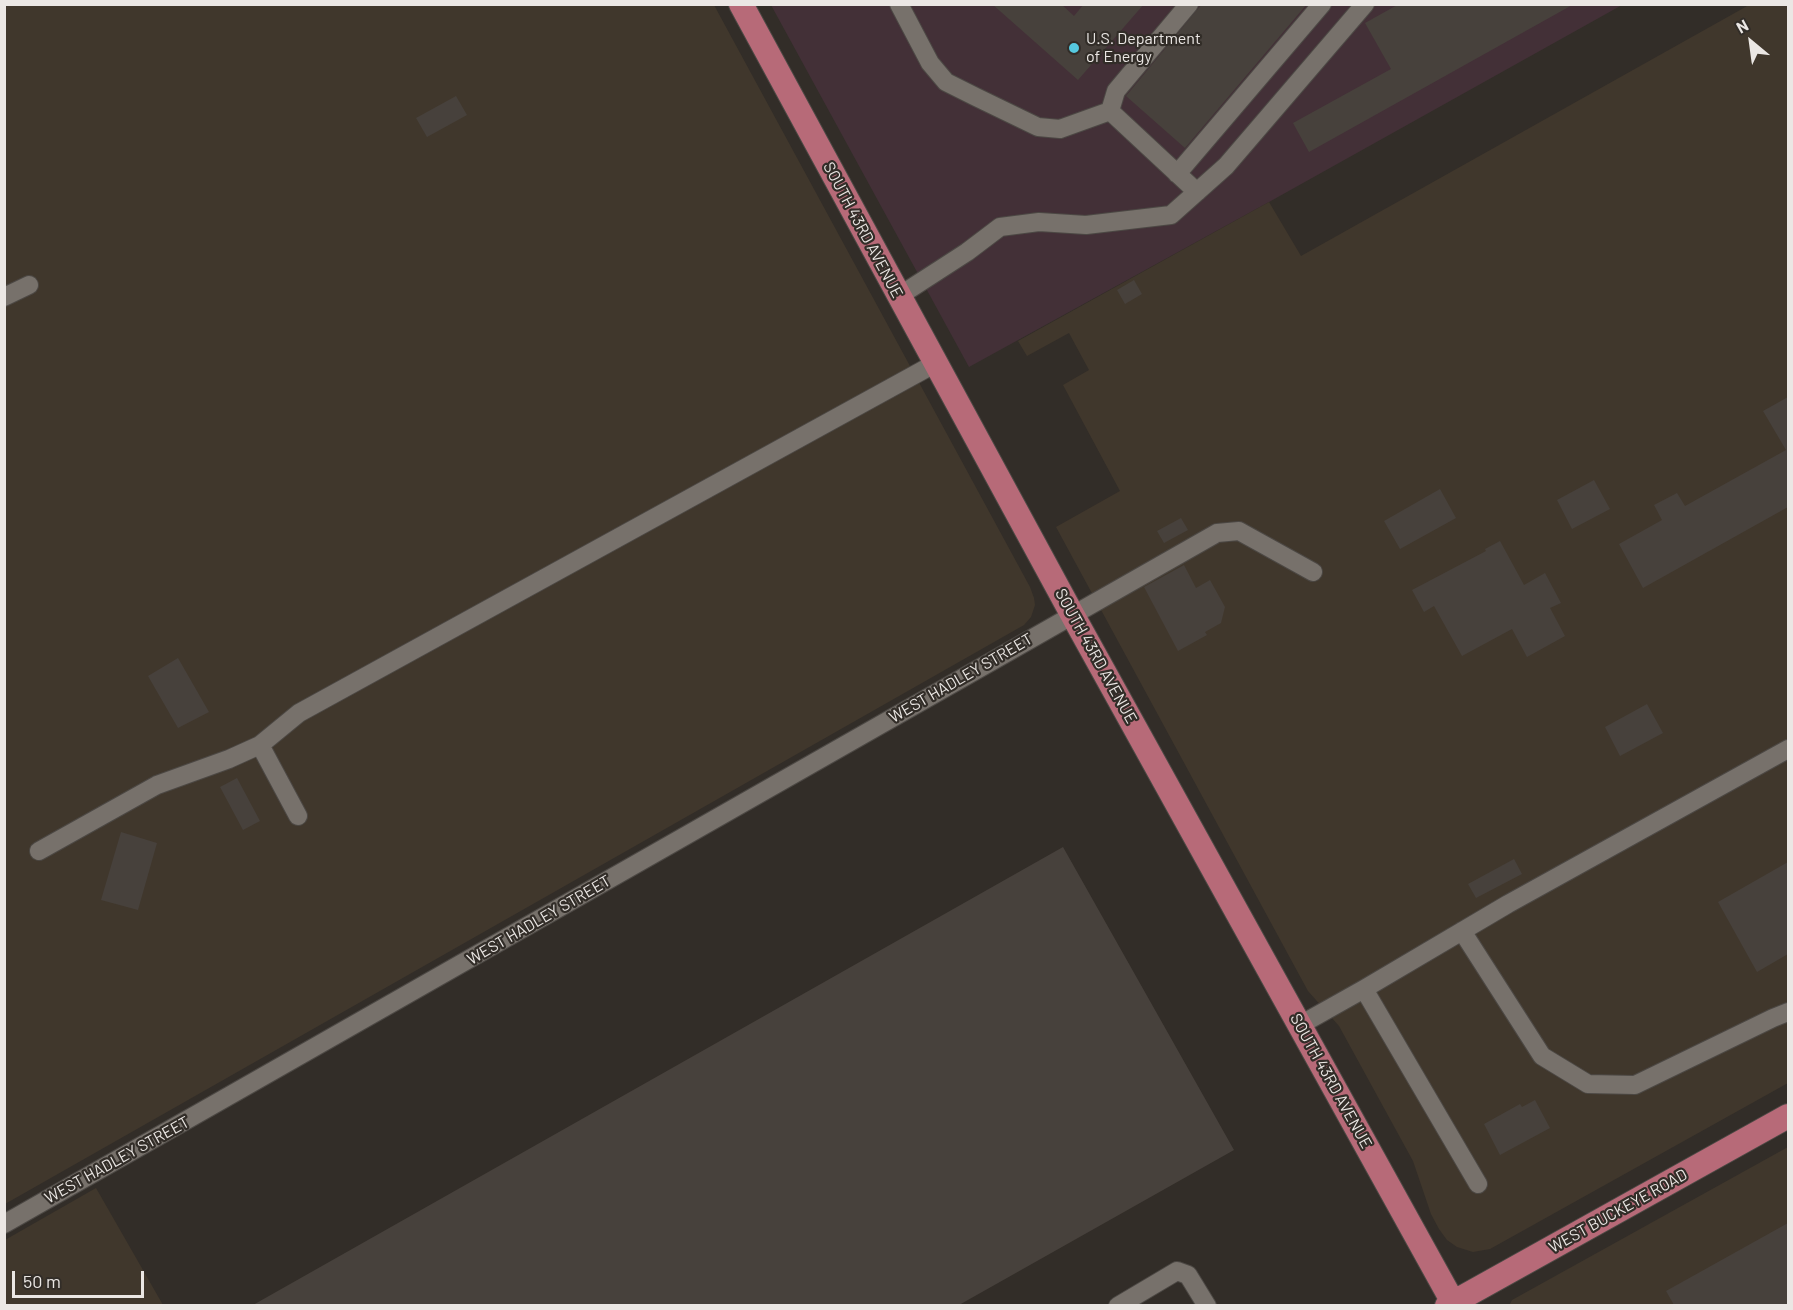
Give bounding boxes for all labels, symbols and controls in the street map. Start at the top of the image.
north arrow [1721,12,1781,72]
text: N [1733,15,1751,37]
place label: U.S. Department of Energy [1086,29,1201,67]
marker: U.S. Department of Energy [1067,41,1081,55]
street label: SOUTH 43RD AVENUE [819,159,907,301]
street label: SOUTH 43RD AVENUE [1051,585,1141,727]
street label: WEST HADLEY STREET [886,629,1036,727]
street label: WEST HADLEY STREET [464,871,614,969]
street label: SOUTH 43RD AVENUE [1286,1010,1376,1152]
street label: WEST HADLEY STREET [41,1112,193,1208]
street label: WEST BUCKEYE ROAD [1545,1165,1691,1257]
scale bar [15,1259,147,1297]
text: 50 m [23,1270,61,1292]

